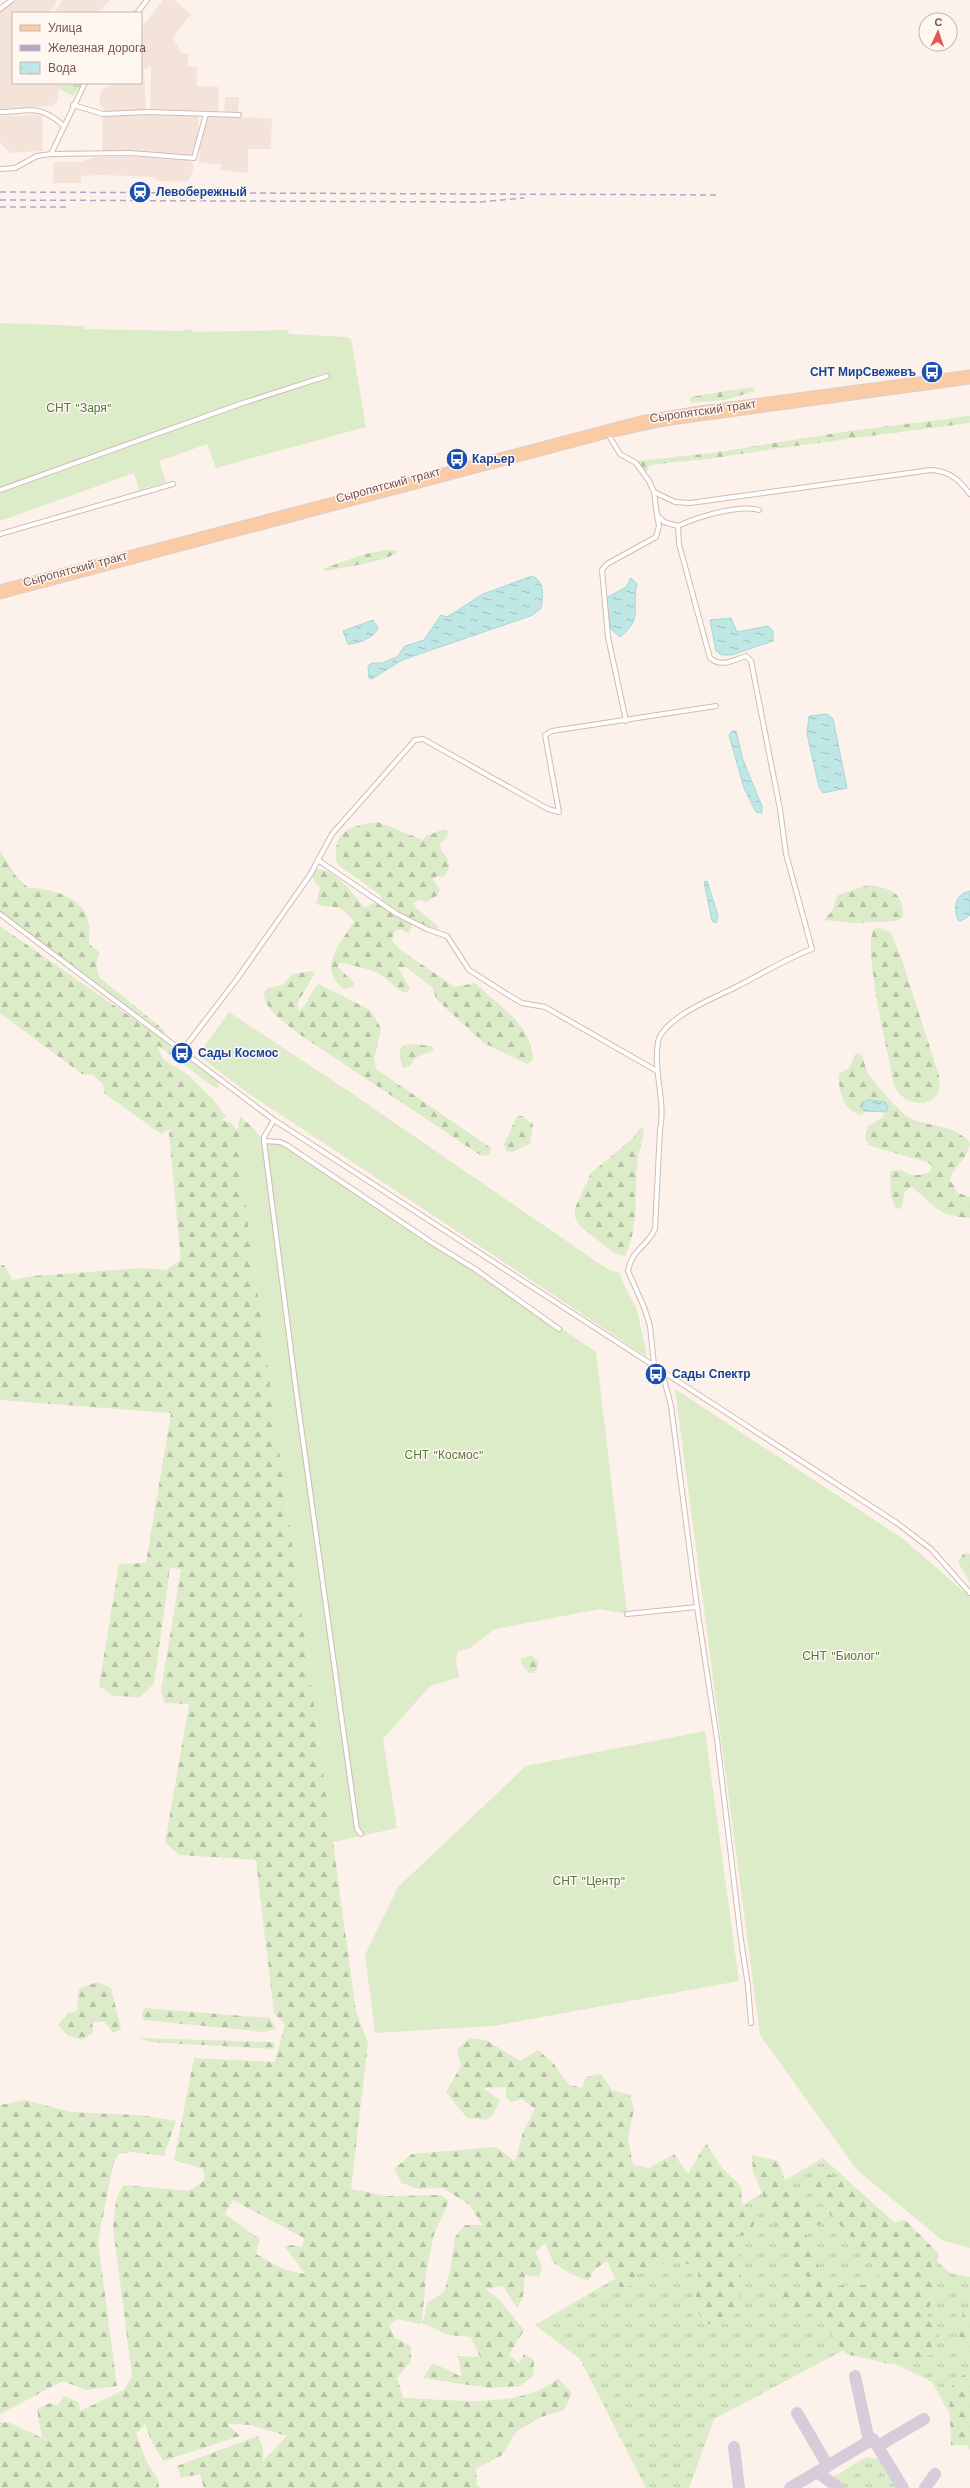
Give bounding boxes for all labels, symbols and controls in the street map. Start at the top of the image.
legend [12,12,142,84]
north arrow [918,12,958,52]
text: С [934,16,943,29]
text: Улица [48,21,82,35]
text: Железная дорога [48,41,146,55]
text: Вода [48,61,76,75]
station icon: Левобережный [127,179,153,205]
place label: Левобережный [156,185,247,199]
bus stop icon: СНТ МирСвежевъ [919,359,945,385]
place label: СНТ МирСвежевъ [810,365,916,379]
street label: Сыропятский тракт [649,397,758,425]
park label: СНТ "Заря" [46,401,112,415]
bus stop icon: Карьер [444,446,470,472]
place label: Карьер [472,452,515,466]
street label: Сыропятский тракт [334,464,442,506]
street label: Сыропятский тракт [21,548,129,590]
bus stop icon: Сады Космос [169,1040,195,1066]
place label: Сады Космос [198,1046,279,1060]
bus stop icon: Сады Спектр [643,1361,669,1387]
place label: Сады Спектр [672,1367,751,1381]
park label: СНТ "Космос" [404,1448,484,1462]
park label: СНТ "Биолог" [802,1649,880,1663]
park label: СНТ "Центр" [553,1874,626,1888]

